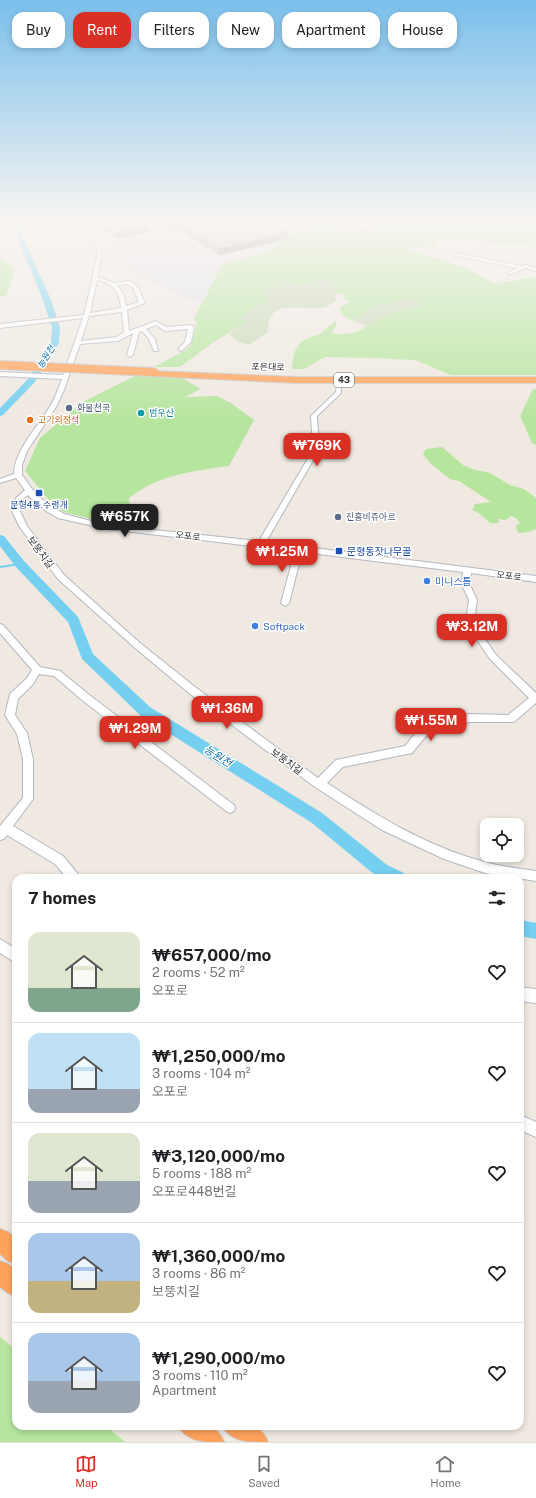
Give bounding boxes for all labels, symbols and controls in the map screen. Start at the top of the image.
chip: Buy [12,12,65,48]
chip: Rent [73,12,131,48]
chip: Filters [139,12,209,48]
chip: New [217,12,274,48]
chip: Apartment [282,12,380,48]
chip: House [388,12,457,48]
water label: 능원천 [34,343,57,370]
street label: 포은대로 [251,360,285,373]
road number: 43 [334,373,354,387]
place label: 화물천국 [77,402,111,413]
marker: 화물천국 [64,403,74,413]
place label: 범우산 [149,407,175,418]
marker: 범우산 [136,408,146,418]
place label: 고기의정석 [38,414,79,425]
marker: 고기의정석 [25,415,35,425]
pin: ₩769K [289,433,345,467]
text: ₩769K [293,438,342,453]
marker: 문형4통.수렁개 [34,488,44,498]
place label: 문형4통.수렁개 [10,499,68,510]
pin: ₩657K [97,504,153,538]
text: ₩657K [100,509,150,524]
place label: 진흥비쥬아르 [346,511,396,522]
marker: 진흥비쥬아르 [333,512,343,522]
street label: 오포로 [175,529,201,542]
street label: 보뚱치길 [25,534,57,570]
pin: ₩1.25M [249,539,315,573]
text: ₩1.25M [256,544,308,559]
place label: 문형동잣나무골 [347,545,411,557]
marker: 문형동잣나무골 [334,546,344,556]
street label: 오포로 [496,569,522,582]
place label: 미니스톱 [435,575,472,587]
marker: 미니스톱 [422,576,432,586]
pin: ₩3.12M [439,614,505,648]
text: ₩3.12M [446,619,498,634]
place label: Softpack [263,620,305,632]
marker: Softpack [250,621,260,631]
pin: ₩1.36M [194,696,260,730]
text: ₩1.36M [201,701,253,716]
pin: ₩1.55M [398,708,464,742]
text: ₩1.55M [404,713,458,728]
pin: ₩1.29M [102,716,168,750]
text: ₩1.29M [109,721,161,736]
water label: 능원천 [202,743,236,770]
street label: 보뚱치길 [269,745,305,777]
map controls [480,818,524,862]
button: locate [480,818,524,862]
icon: filters [486,887,508,909]
text: 7 homes [28,888,96,908]
text: ₩657,000/mo [152,945,271,965]
icon: home [60,948,108,996]
icon: heart [486,961,508,983]
text: 2 rooms · 52 m² [152,965,245,980]
text: 오포로 [152,983,188,998]
text: ₩1,250,000/mo [152,1046,286,1066]
icon: home [60,1049,108,1097]
icon: heart [486,1062,508,1084]
text: 3 rooms · 104 m² [152,1066,251,1081]
text: 오포로 [152,1084,188,1099]
text: ₩3,120,000/mo [152,1146,285,1166]
icon: home [60,1149,108,1197]
icon: heart [486,1162,508,1184]
text: 5 rooms · 188 m² [152,1166,251,1181]
text: 오포로448번길 [152,1184,237,1199]
text: ₩1,360,000/mo [152,1246,285,1266]
icon: home [60,1249,108,1297]
icon: heart [486,1262,508,1284]
text: 3 rooms · 86 m² [152,1266,246,1281]
text: 보뚱치길 [152,1284,200,1299]
text: ₩1,290,000/mo [152,1348,285,1368]
icon: home [60,1349,108,1397]
icon: heart [486,1362,508,1384]
text: 3 rooms · 110 m² [152,1368,248,1383]
text: Apartment [152,1383,217,1398]
tab: Map [75,1453,98,1489]
tab: Saved [248,1453,280,1489]
tab: Home [430,1453,461,1489]

